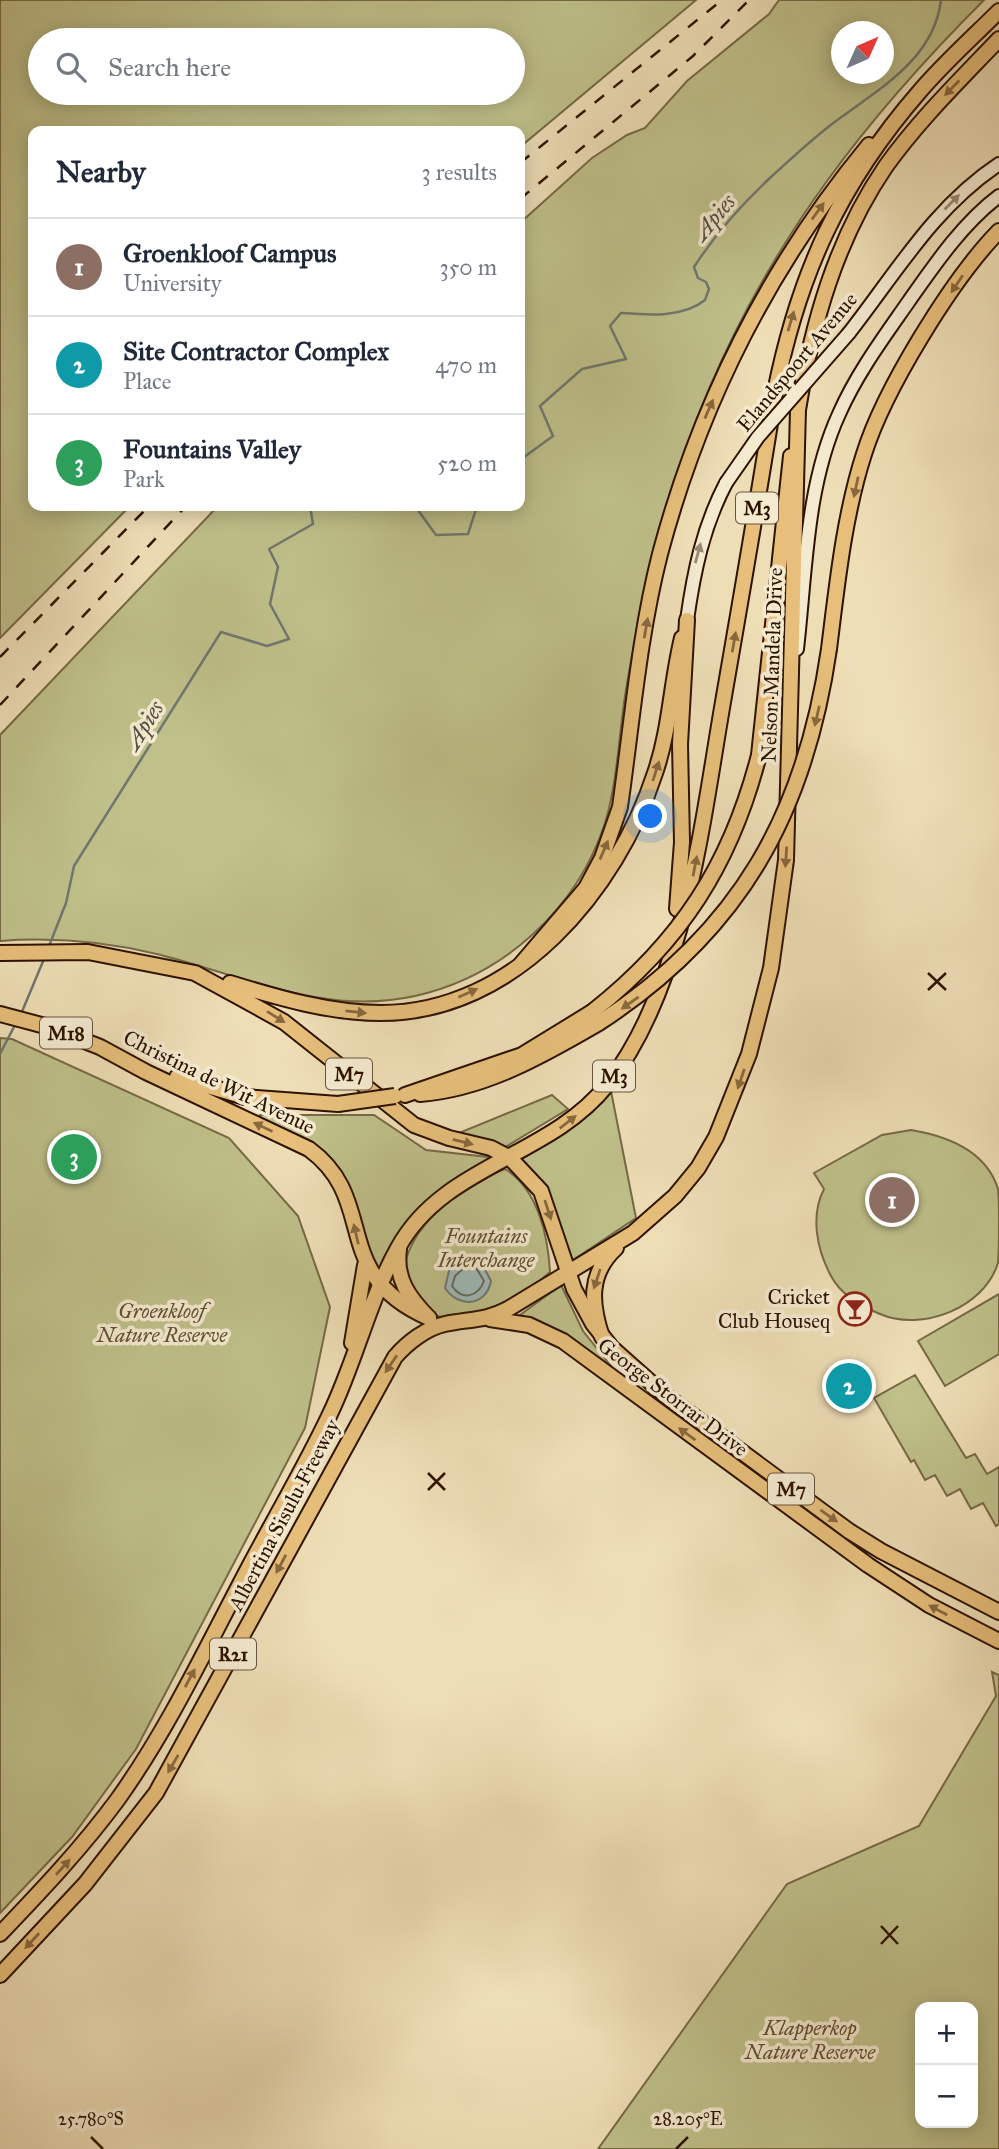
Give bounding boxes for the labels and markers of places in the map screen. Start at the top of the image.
pin: 3 [51,1131,97,1183]
pin: 1 [869,1174,915,1226]
place label: Cricket Club Houseq [718,1284,831,1334]
bar icon: Cricket Club Houseq [836,1290,874,1328]
pin: 2 [826,1360,872,1412]

